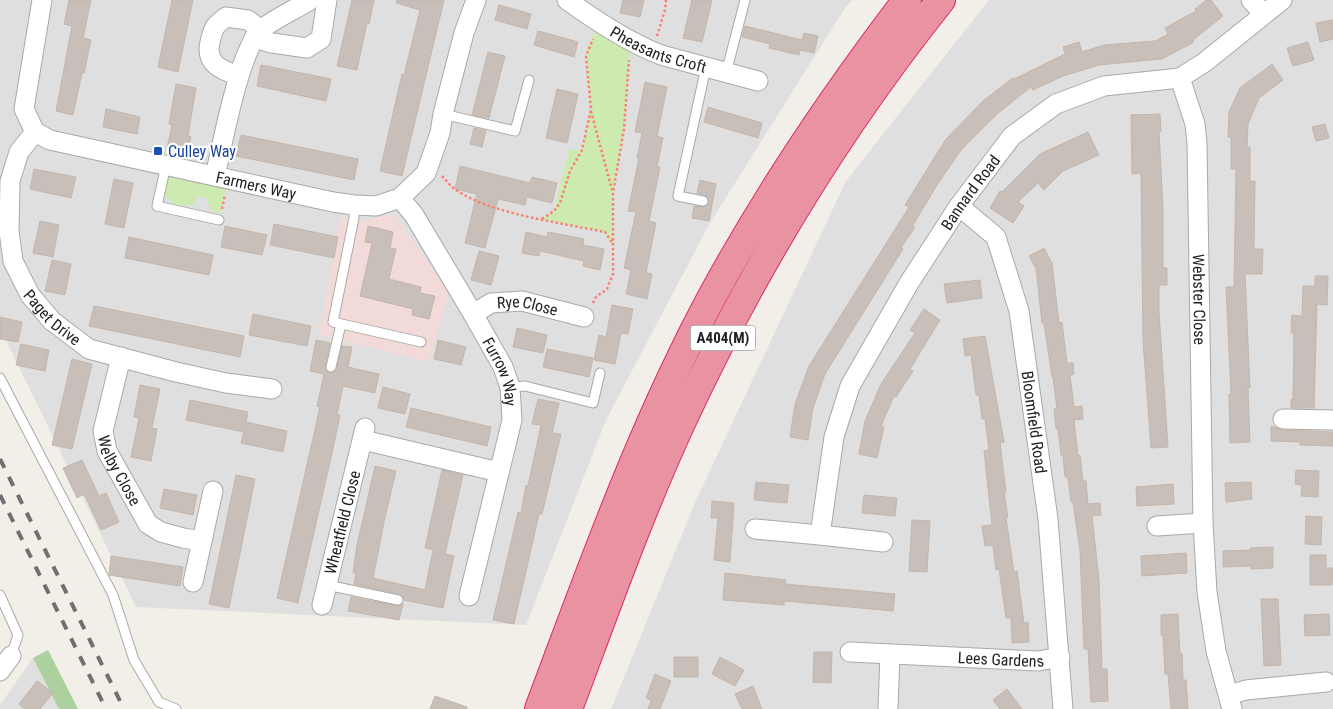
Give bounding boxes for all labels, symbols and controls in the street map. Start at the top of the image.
street label: Pheasants Croft [607,22,709,76]
place label: Culley Way [168,142,236,161]
marker: Culley Way [152,145,164,157]
street label: Bannard Road [937,151,1004,233]
street label: Farmers Way [214,167,298,203]
street label: Webster Close [1189,254,1210,345]
street label: Paget Drive [20,286,85,349]
street label: Rye Close [496,291,560,319]
road number: A404(M) [690,326,756,350]
street label: Furrow Way [479,334,521,407]
street label: Bloomfield Road [1018,370,1051,475]
street label: Welby Close [95,433,145,509]
street label: Wheatfield Close [320,469,364,576]
street label: Lees Gardens [957,648,1045,671]

